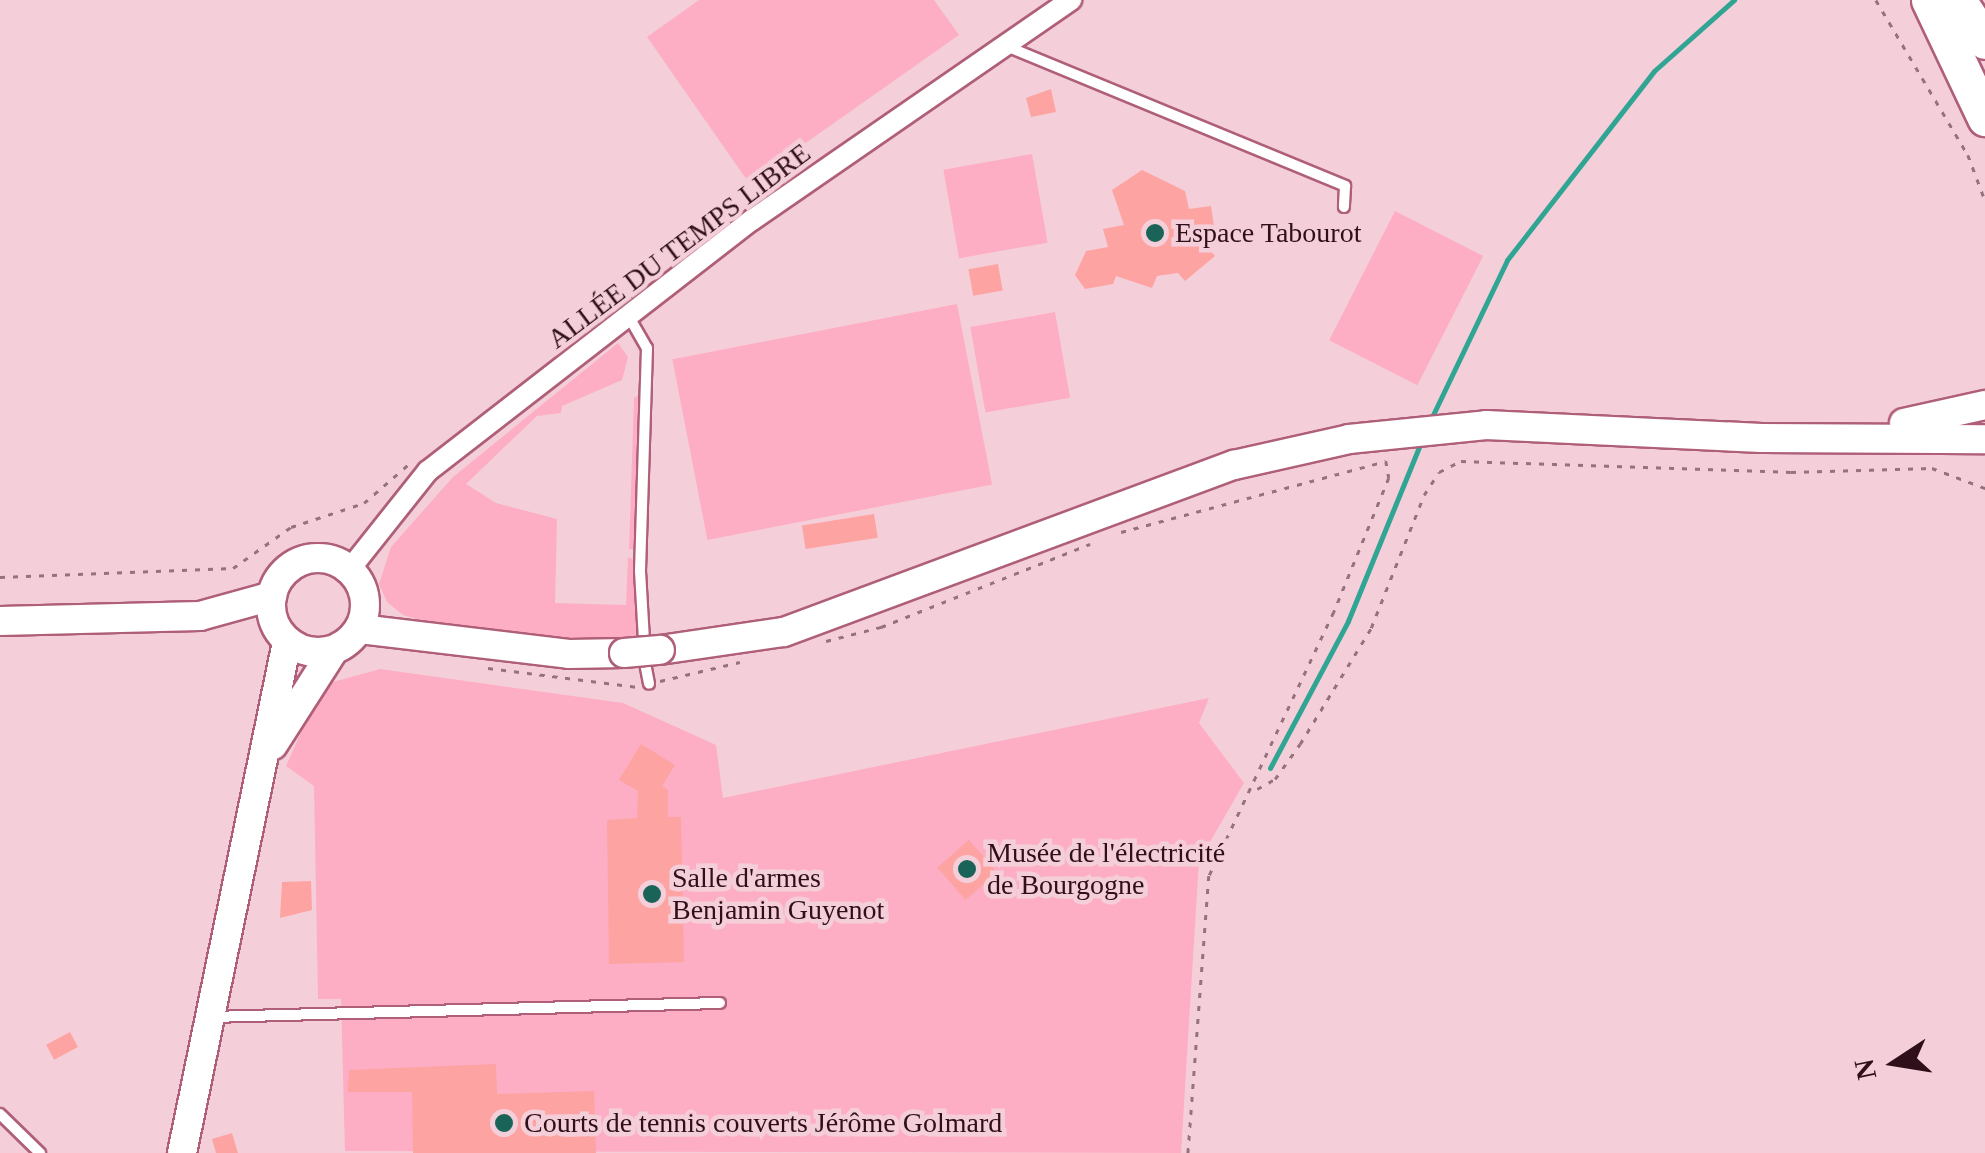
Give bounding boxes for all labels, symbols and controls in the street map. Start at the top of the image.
street label: ALLÉE DU TEMPS LIBRE [541,136,817,356]
place label: Espace Tabourot [1175,216,1362,250]
marker: Espace Tabourot [1144,222,1166,244]
place label: Musée de l'électricité de Bourgogne [987,836,1225,902]
marker: Musée de l'électricité de Bourgogne [956,858,978,880]
place label: Salle d'armes Benjamin Guyenot [672,861,884,927]
marker: Salle d'armes Benjamin Guyenot [641,883,663,905]
north arrow [1845,1013,1945,1113]
text: N [1848,1056,1882,1082]
place label: Courts de tennis couverts Jérôme Golmard [524,1106,1002,1140]
marker: Courts de tennis couverts Jérôme Golmard [493,1112,515,1134]

